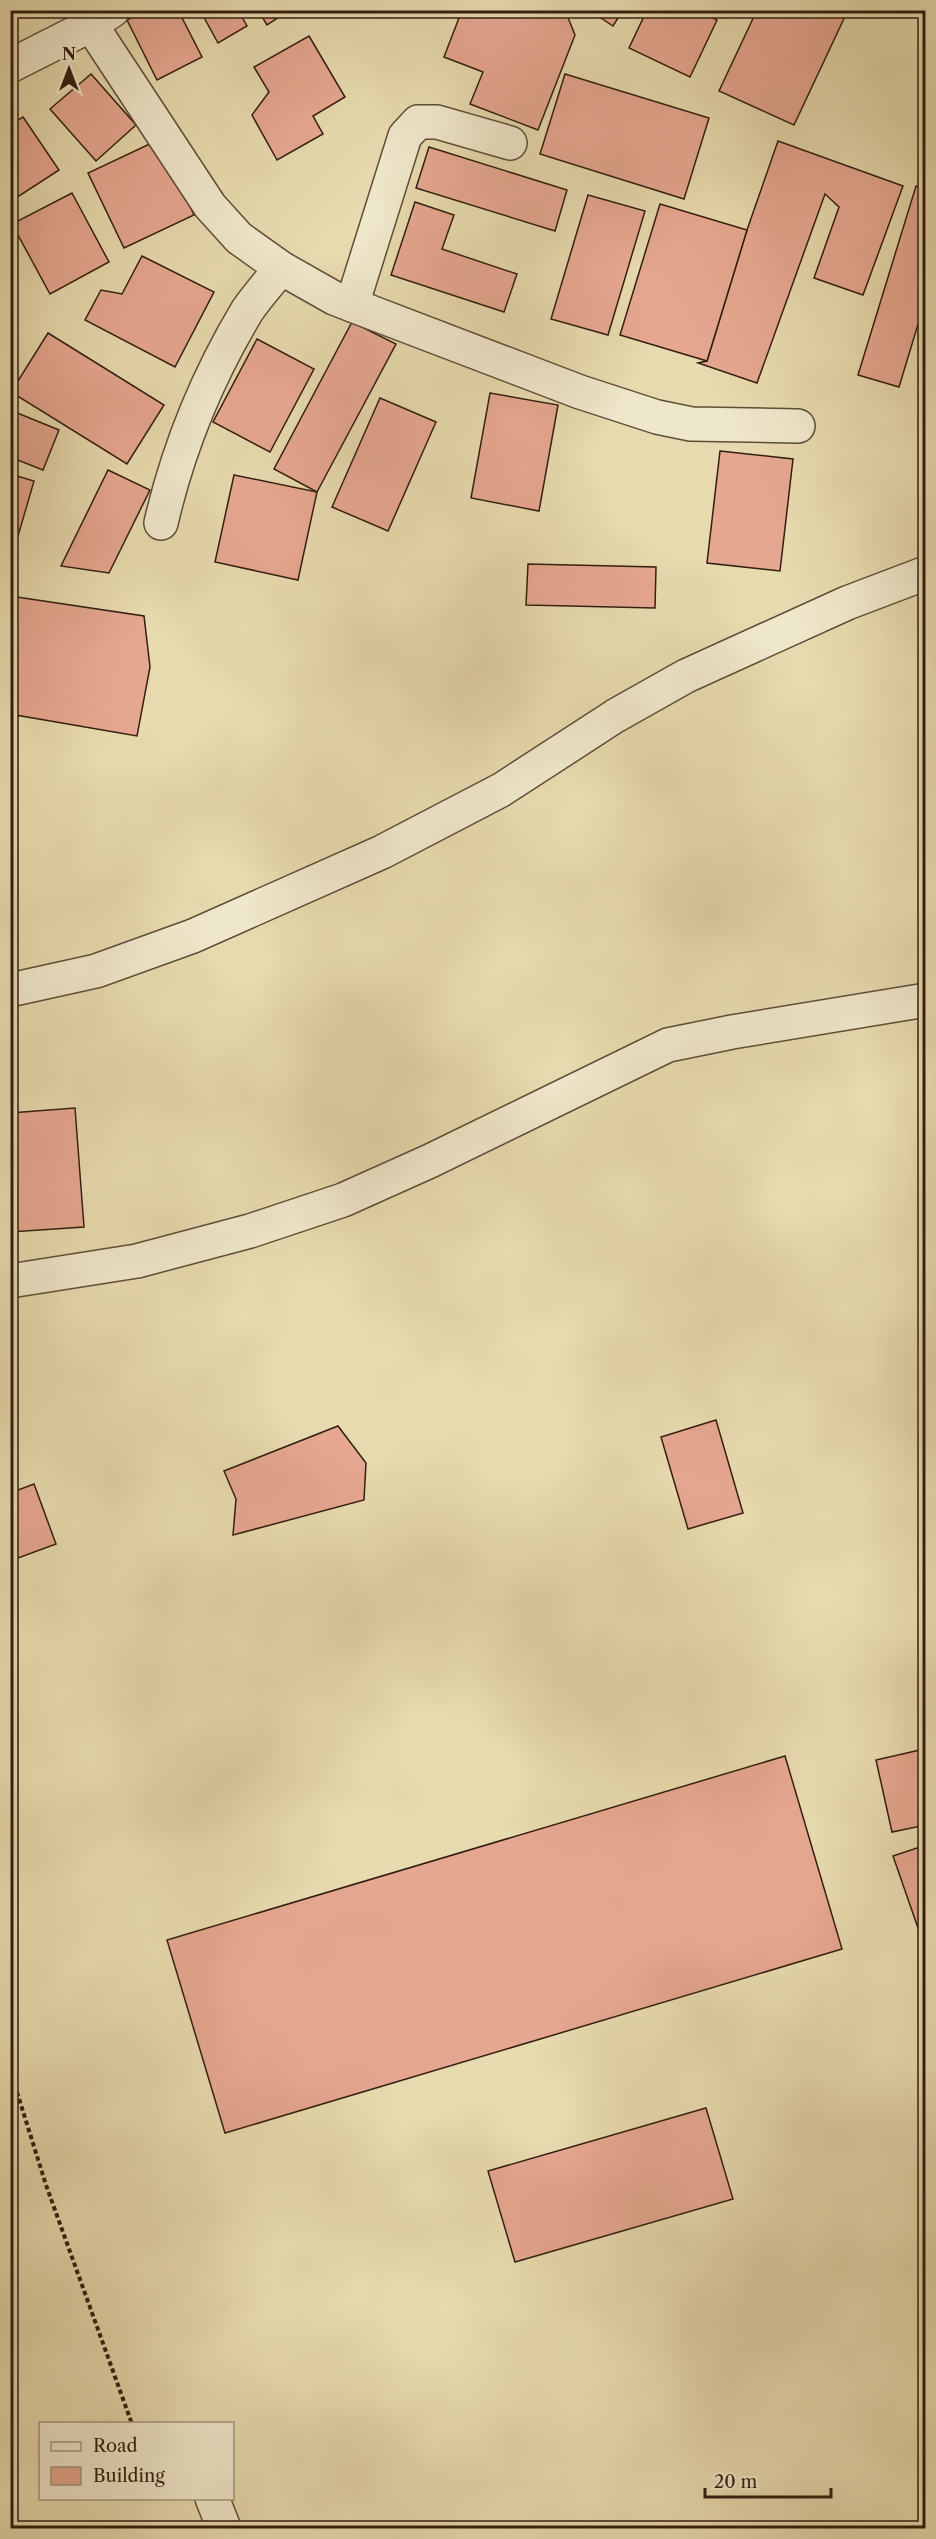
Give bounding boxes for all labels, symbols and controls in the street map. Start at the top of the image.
north arrow [39,39,99,99]
text: N [62,44,76,64]
legend [39,2422,234,2500]
text: Road [93,2435,138,2457]
scale bar [705,2461,831,2499]
text: Building [93,2465,165,2487]
text: 20 m [714,2471,758,2493]

